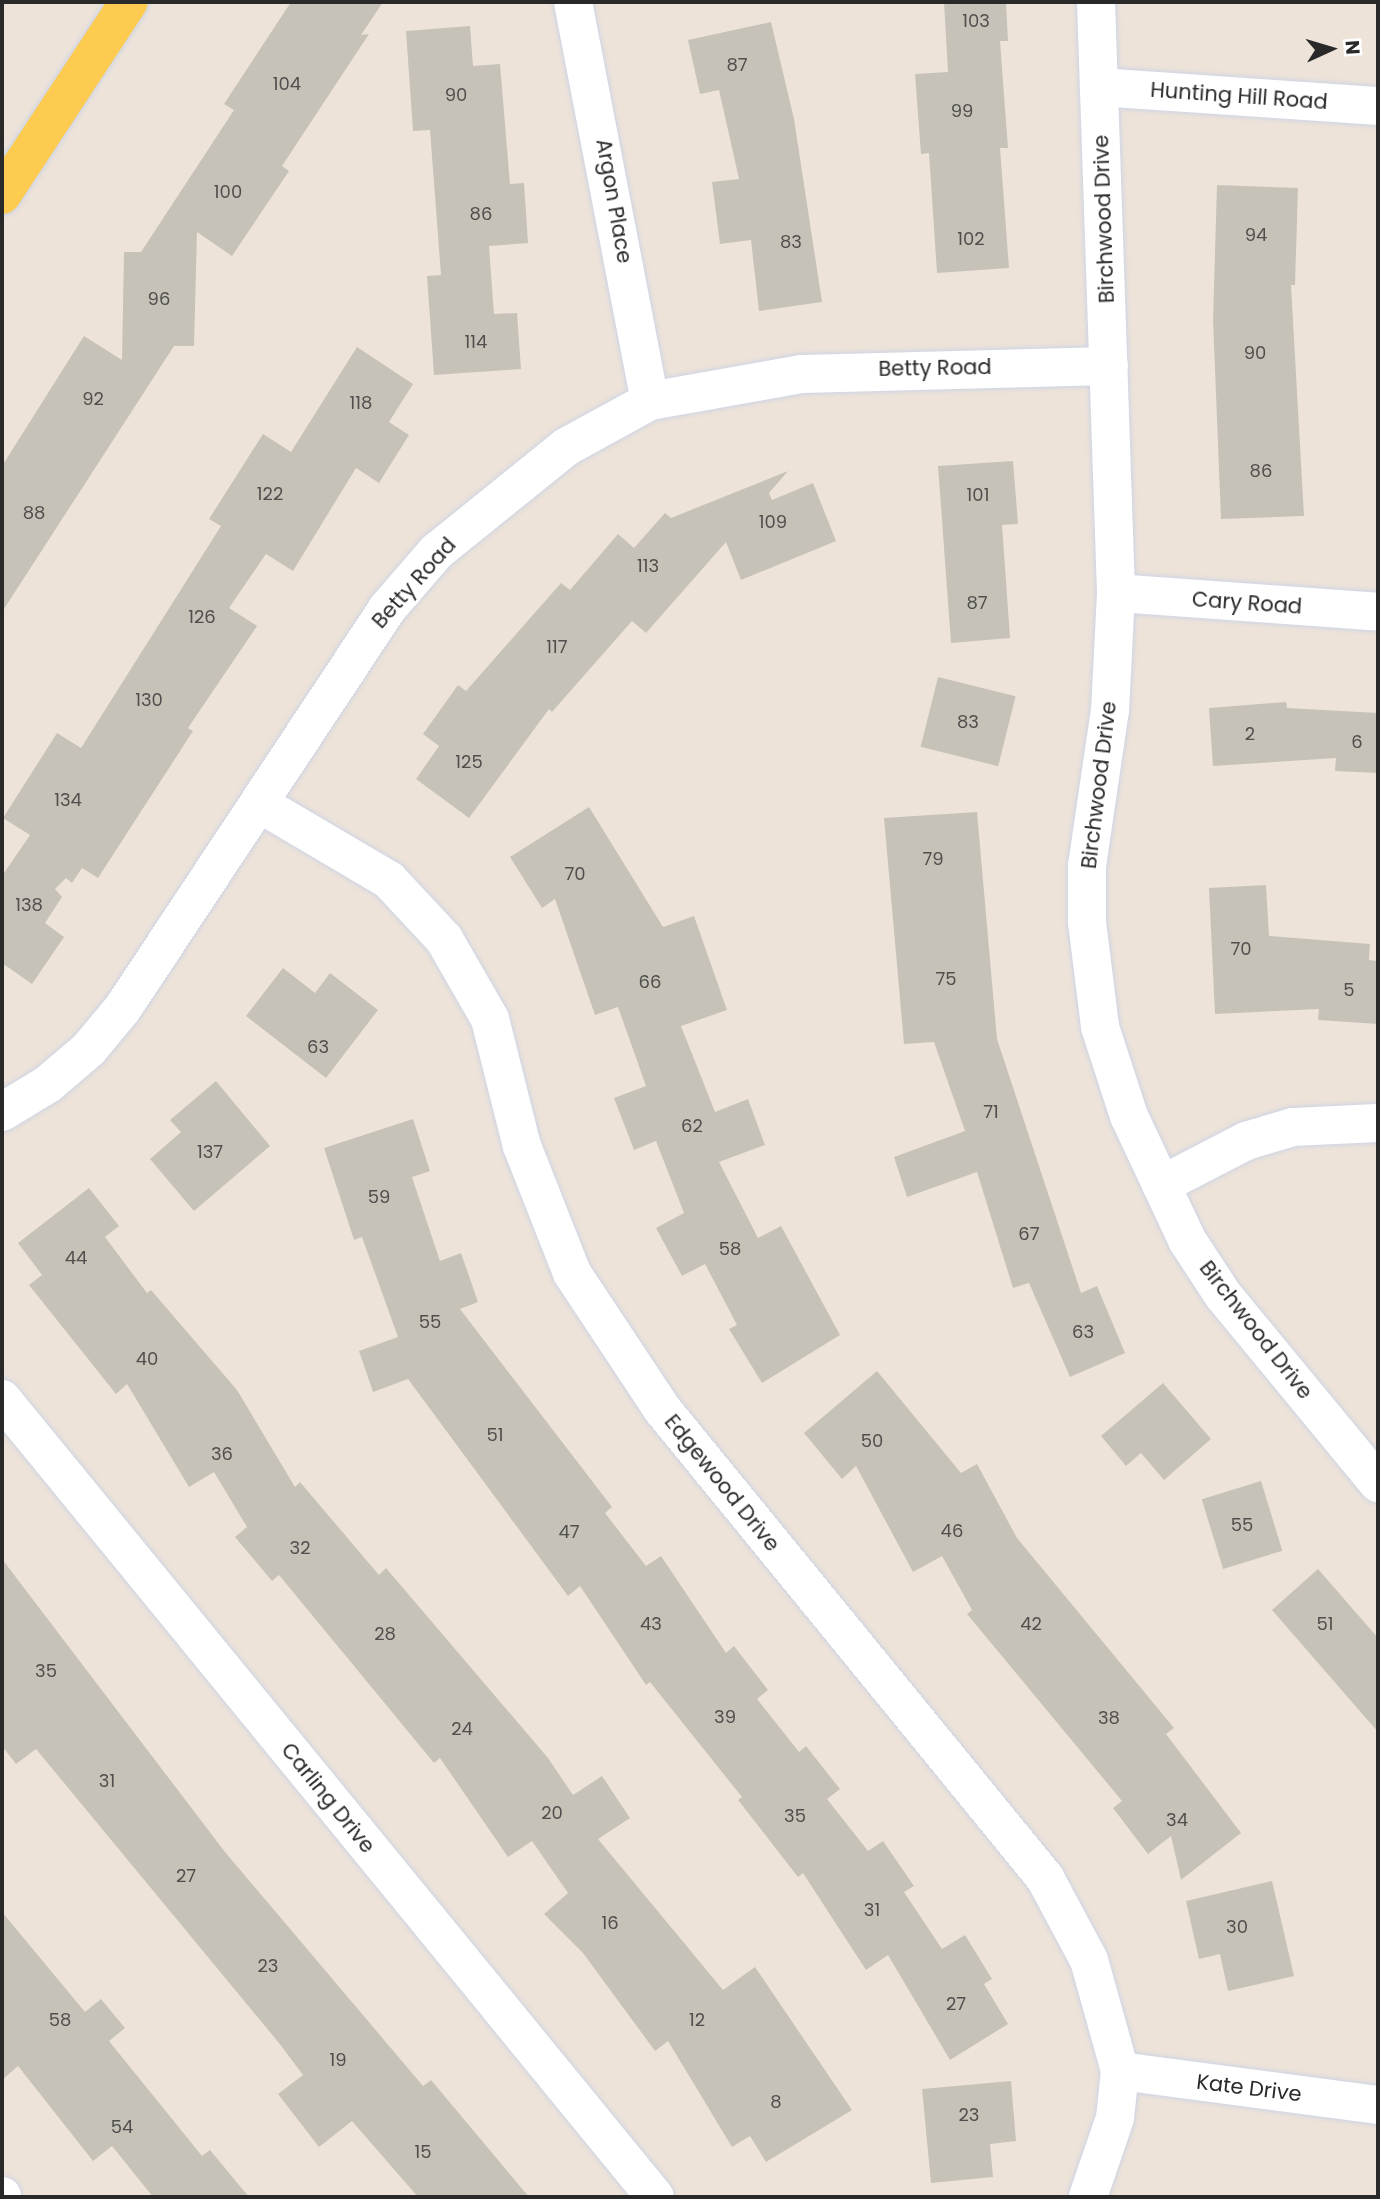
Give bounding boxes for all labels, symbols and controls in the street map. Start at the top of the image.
house number: 103 [962,10,990,32]
north arrow [1296,14,1366,84]
text: N [1338,39,1366,56]
house number: 87 [726,54,748,76]
house number: 104 [273,73,301,95]
street label: Hunting Hill Road [1149,77,1329,115]
house number: 90 [445,84,467,106]
house number: 99 [951,100,973,122]
street label: Birchwood Drive [1088,134,1120,304]
street label: Argon Place [591,137,637,265]
house number: 100 [214,181,242,203]
house number: 86 [470,203,492,225]
house number: 94 [1245,224,1267,246]
house number: 102 [957,228,985,250]
house number: 83 [780,231,802,253]
house number: 96 [148,288,170,310]
house number: 114 [465,331,487,353]
house number: 90 [1244,342,1266,364]
street label: Betty Road [878,354,992,382]
house number: 92 [82,388,104,410]
house number: 118 [350,392,372,414]
house number: 86 [1250,460,1272,482]
house number: 122 [257,483,283,505]
house number: 101 [967,484,989,506]
house number: 88 [23,502,45,524]
house number: 109 [759,511,787,533]
street label: Betty Road [367,533,461,633]
house number: 113 [637,555,659,577]
street label: Cary Road [1191,587,1303,619]
house number: 87 [966,592,988,614]
house number: 126 [188,606,216,628]
house number: 117 [546,636,568,658]
house number: 130 [135,689,163,711]
street label: Birchwood Drive [1076,700,1122,870]
house number: 83 [957,711,979,733]
house number: 2 [1245,723,1255,745]
house number: 6 [1351,731,1363,753]
house number: 125 [455,751,483,773]
house number: 134 [54,789,82,811]
house number: 79 [922,848,944,870]
house number: 70 [564,863,586,885]
house number: 138 [15,894,43,916]
house number: 70 [1230,938,1252,960]
house number: 75 [935,968,957,990]
house number: 66 [639,971,661,993]
house number: 5 [1343,979,1355,1001]
house number: 63 [307,1036,329,1058]
house number: 71 [983,1101,999,1123]
house number: 62 [681,1115,703,1137]
house number: 137 [197,1141,223,1163]
house number: 59 [368,1186,390,1208]
house number: 67 [1018,1223,1040,1245]
house number: 58 [719,1238,741,1260]
house number: 44 [65,1247,87,1269]
street label: Birchwood Drive [1194,1256,1318,1404]
house number: 55 [419,1311,441,1333]
house number: 63 [1072,1321,1094,1343]
house number: 40 [136,1348,158,1370]
street label: Edgewood Drive [659,1410,785,1556]
house number: 51 [486,1424,504,1446]
house number: 50 [861,1430,883,1452]
house number: 36 [211,1443,233,1465]
house number: 55 [1231,1514,1253,1536]
house number: 46 [941,1520,963,1542]
house number: 47 [558,1521,580,1543]
house number: 32 [290,1537,310,1559]
house number: 43 [640,1613,662,1635]
house number: 42 [1020,1613,1042,1635]
house number: 51 [1316,1613,1334,1635]
house number: 28 [374,1623,396,1645]
house number: 35 [35,1660,57,1682]
house number: 39 [714,1706,736,1728]
house number: 38 [1098,1707,1120,1729]
house number: 24 [451,1718,473,1740]
street label: Carling Drive [276,1738,380,1858]
house number: 31 [99,1770,115,1792]
house number: 20 [541,1802,563,1824]
house number: 35 [784,1805,806,1827]
house number: 34 [1166,1809,1188,1831]
house number: 27 [176,1865,196,1887]
house number: 31 [864,1899,880,1921]
house number: 16 [601,1912,619,1934]
house number: 30 [1226,1916,1248,1938]
house number: 23 [258,1955,278,1977]
house number: 27 [946,1993,966,2015]
house number: 58 [49,2009,71,2031]
house number: 12 [689,2009,705,2031]
house number: 19 [329,2049,347,2071]
street label: Kate Drive [1195,2069,1303,2107]
house number: 8 [770,2091,782,2113]
house number: 23 [959,2104,979,2126]
house number: 54 [111,2116,133,2138]
house number: 15 [414,2141,432,2163]

